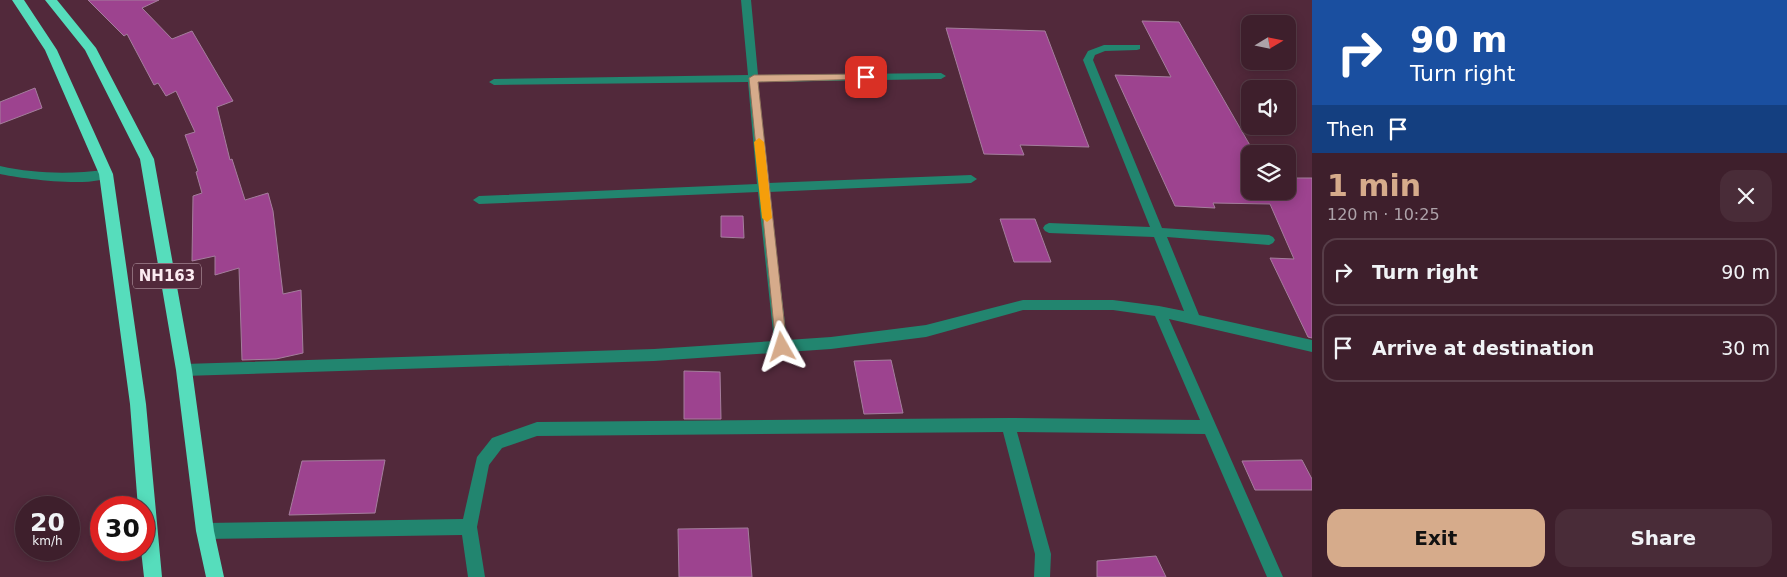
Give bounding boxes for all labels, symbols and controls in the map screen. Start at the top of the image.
north arrow [1241,15,1296,70]
map controls [1241,15,1296,200]
icon: right [1327,20,1392,85]
text: 90 m [1410,20,1507,60]
pin [845,56,887,98]
text: Turn right [1410,61,1515,86]
icon: arrive [852,63,880,91]
button: sound [1241,80,1296,135]
icon: arrive [1384,115,1412,143]
text: Then [1327,118,1374,140]
button: layers [1241,145,1296,200]
text: 1 min [1327,168,1421,203]
button: close [1720,170,1772,222]
text: 120 m · 10:25 [1327,205,1440,224]
icon: right [1329,258,1357,286]
text: Turn right [1372,261,1478,283]
text: 90 m [1721,261,1770,283]
road number: NH163 [133,264,201,288]
position arrow [755,320,807,372]
icon: arrive [1329,334,1357,362]
text: Arrive at destination [1372,337,1594,359]
text: 30 m [1721,337,1770,359]
speed limit sign: 30 [90,496,155,561]
text: 20 [30,508,65,537]
button: Exit [1327,509,1545,567]
button: Share [1555,509,1772,567]
text: km/h [32,534,63,548]

